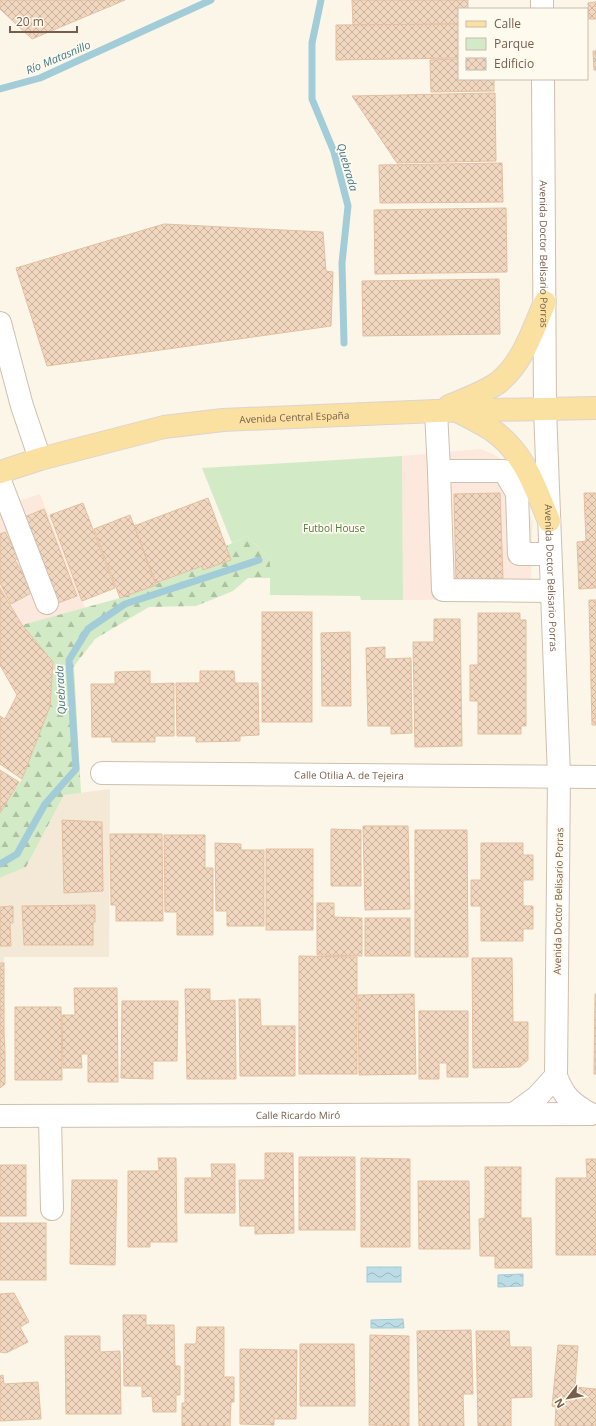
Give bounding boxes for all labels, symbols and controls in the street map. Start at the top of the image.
scale bar [10,8,77,34]
legend [458,8,588,80]
text: 20 m [16,13,44,30]
text: Calle [494,15,521,32]
text: Parque [494,35,534,52]
water label: Río Matasnillo [23,37,93,77]
text: Edificio [494,55,534,72]
water label: Quebrada [334,141,362,193]
street label: Avenida Doctor Belisario Porras [537,180,552,328]
street label: Avenida Central España [239,408,350,426]
street label: Avenida Doctor Belisario Porras [542,504,561,652]
park label: Futbol House [303,521,365,535]
water label: Quebrada [51,665,69,715]
street label: Calle Otilia A. de Tejeira [294,768,404,782]
street label: Avenida Doctor Belisario Porras [550,827,566,975]
street label: Calle Ricardo Miró [256,1108,340,1122]
north arrow [548,1378,588,1418]
text: N [550,1396,568,1411]

